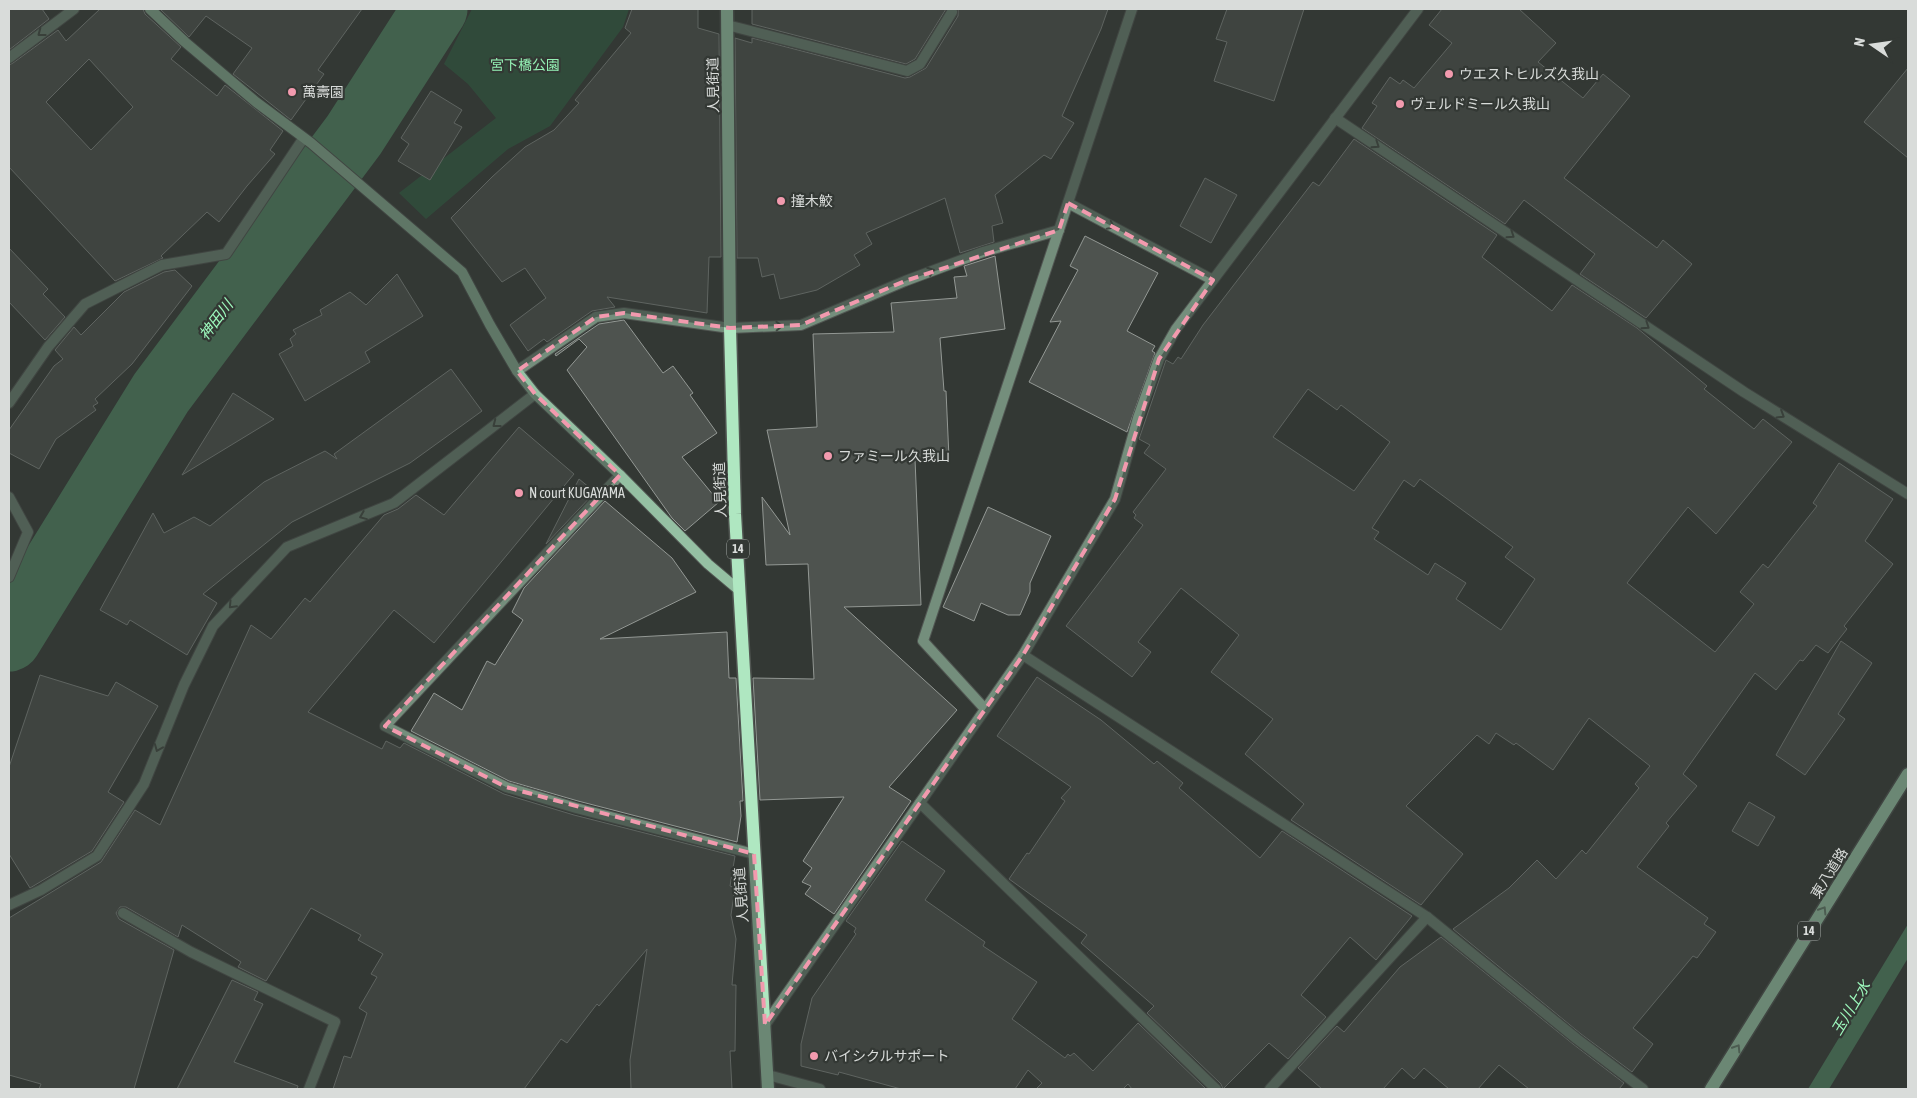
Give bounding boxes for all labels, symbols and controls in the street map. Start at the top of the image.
north arrow [1847,20,1897,70]
one-way arrow [37,27,47,36]
text: N [1851,36,1868,48]
park label: 宮下橋公園 [490,57,560,73]
street label: 人見街道 [705,57,721,113]
place label: ウエストヒルズ久我山 [1459,66,1599,82]
marker: ウエストヒルズ久我山 [1443,68,1455,80]
place label: 萬壽園 [302,84,344,100]
marker: 萬壽園 [286,86,298,98]
place label: ヴェルドミール久我山 [1410,96,1550,112]
marker: ヴェルドミール久我山 [1394,98,1406,110]
one-way arrow [1370,139,1380,148]
place label: 撞木鮫 [791,193,833,209]
marker: 撞木鮫 [775,195,787,207]
one-way arrow [1105,220,1114,230]
one-way arrow [1505,229,1515,238]
one-way arrow [926,267,935,277]
water label: 神田川 [195,295,237,343]
one-way arrow [1640,320,1650,329]
one-way arrow [776,321,783,331]
one-way arrow [1776,409,1785,419]
one-way arrow [492,418,502,427]
place label: ファミール久我山 [838,448,950,464]
marker: ファミール久我山 [822,450,834,462]
street label: 人見街道 [711,462,729,518]
place label: N court KUGAYAMA [529,485,625,501]
marker: N court KUGAYAMA [513,487,525,499]
one-way arrow [359,509,368,520]
road number: 14 [727,540,749,558]
one-way arrow [229,600,238,609]
one-way arrow [154,744,164,752]
street label: 東八道路 [1807,845,1851,901]
street label: 人見街道 [731,867,751,923]
one-way arrow [1816,907,1826,916]
road number: 14 [1798,921,1820,940]
water label: 玉川上水 [1828,976,1874,1038]
one-way arrow [1730,1044,1740,1053]
place label: バイシクルサポート [824,1048,950,1064]
marker: バイシクルサポート [808,1050,820,1062]

